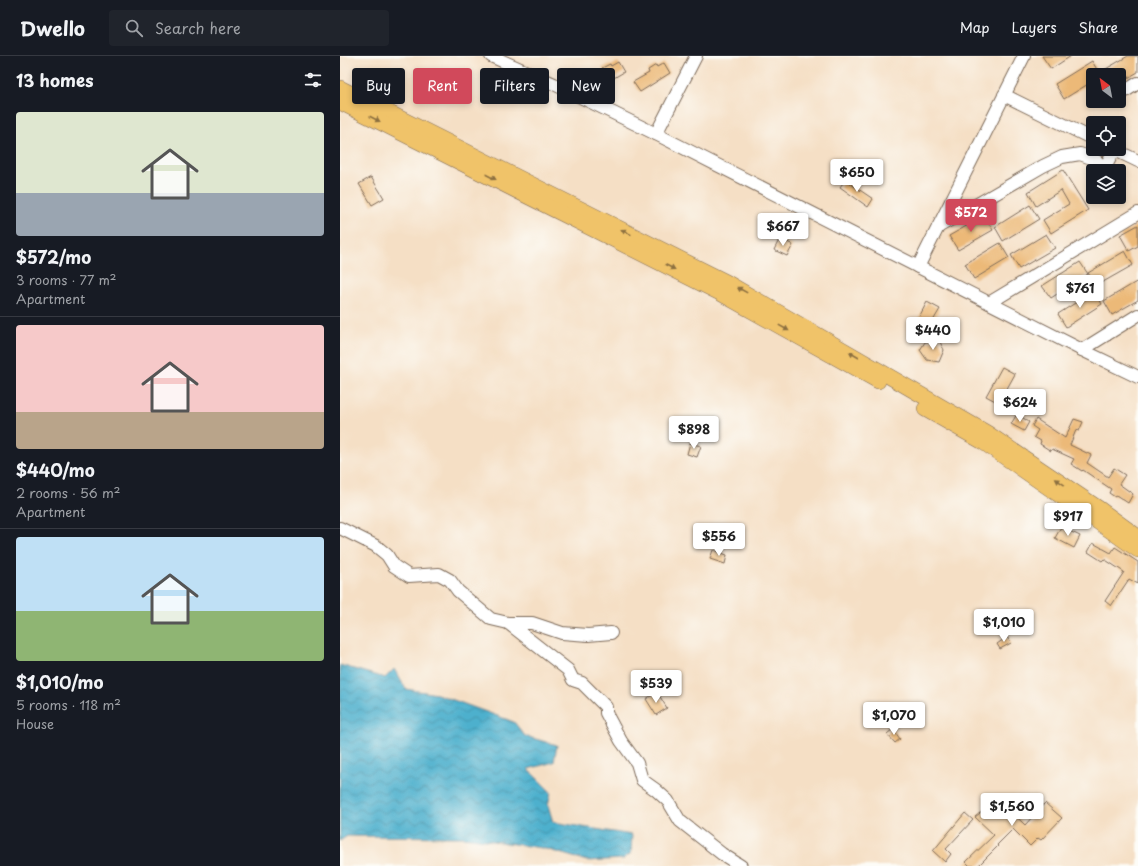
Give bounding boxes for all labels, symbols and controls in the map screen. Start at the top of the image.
search box [109,10,389,46]
text: Dwello [20,14,85,42]
text: Search here [155,16,241,39]
icon: search [123,17,145,39]
text: Map [960,17,990,38]
text: Layers [1012,17,1057,38]
text: Share [1079,17,1118,38]
text: 13 homes [16,67,93,93]
chip: Buy [352,68,405,104]
chip: Rent [413,68,472,104]
chip: Filters [480,68,549,104]
chip: New [557,68,615,104]
north arrow [1086,68,1126,108]
map controls [1086,68,1126,204]
icon: filters [302,69,324,91]
one-way arrow [369,116,381,122]
button: locate [1086,116,1126,156]
icon: home [134,138,206,210]
pin: $650 [833,159,881,193]
text: $650 [839,162,875,181]
button: layers [1086,164,1126,204]
one-way arrow [485,174,497,180]
pin: $572 [947,199,995,233]
text: $572 [955,202,987,221]
pin: $667 [759,213,807,247]
text: $667 [766,216,800,235]
one-way arrow [620,228,631,235]
text: $572/mo [16,244,91,270]
one-way arrow [664,264,676,270]
text: 3 rooms · 77 m² [16,270,117,289]
pin: $761 [1056,275,1104,309]
text: $761 [1066,278,1094,297]
one-way arrow [736,287,747,294]
text: Apartment [16,289,85,308]
pin: $440 [909,317,957,351]
text: $440 [915,320,951,339]
one-way arrow [779,325,790,332]
icon: home [134,351,206,423]
one-way arrow [848,352,860,359]
pin: $624 [996,389,1044,423]
text: $624 [1003,392,1037,411]
pin: $898 [670,416,718,450]
text: $898 [678,419,710,438]
text: $440/mo [16,457,95,483]
one-way arrow [1055,478,1065,486]
text: 2 rooms · 56 m² [16,483,120,502]
text: Apartment [16,502,85,521]
pin: $917 [1044,503,1092,537]
text: $917 [1053,506,1083,525]
pin: $556 [695,523,743,557]
text: $556 [702,526,736,545]
icon: home [134,563,206,635]
pin: $1,010 [971,609,1037,643]
text: $1,010 [983,612,1025,631]
text: $1,010/mo [16,669,103,695]
pin: $539 [632,670,680,704]
text: $539 [640,673,672,692]
text: 5 rooms · 118 m² [16,695,121,714]
pin: $1,070 [861,702,927,736]
text: $1,070 [872,705,916,724]
text: House [16,714,54,733]
pin: $1,560 [979,793,1045,827]
text: $1,560 [990,796,1034,815]

